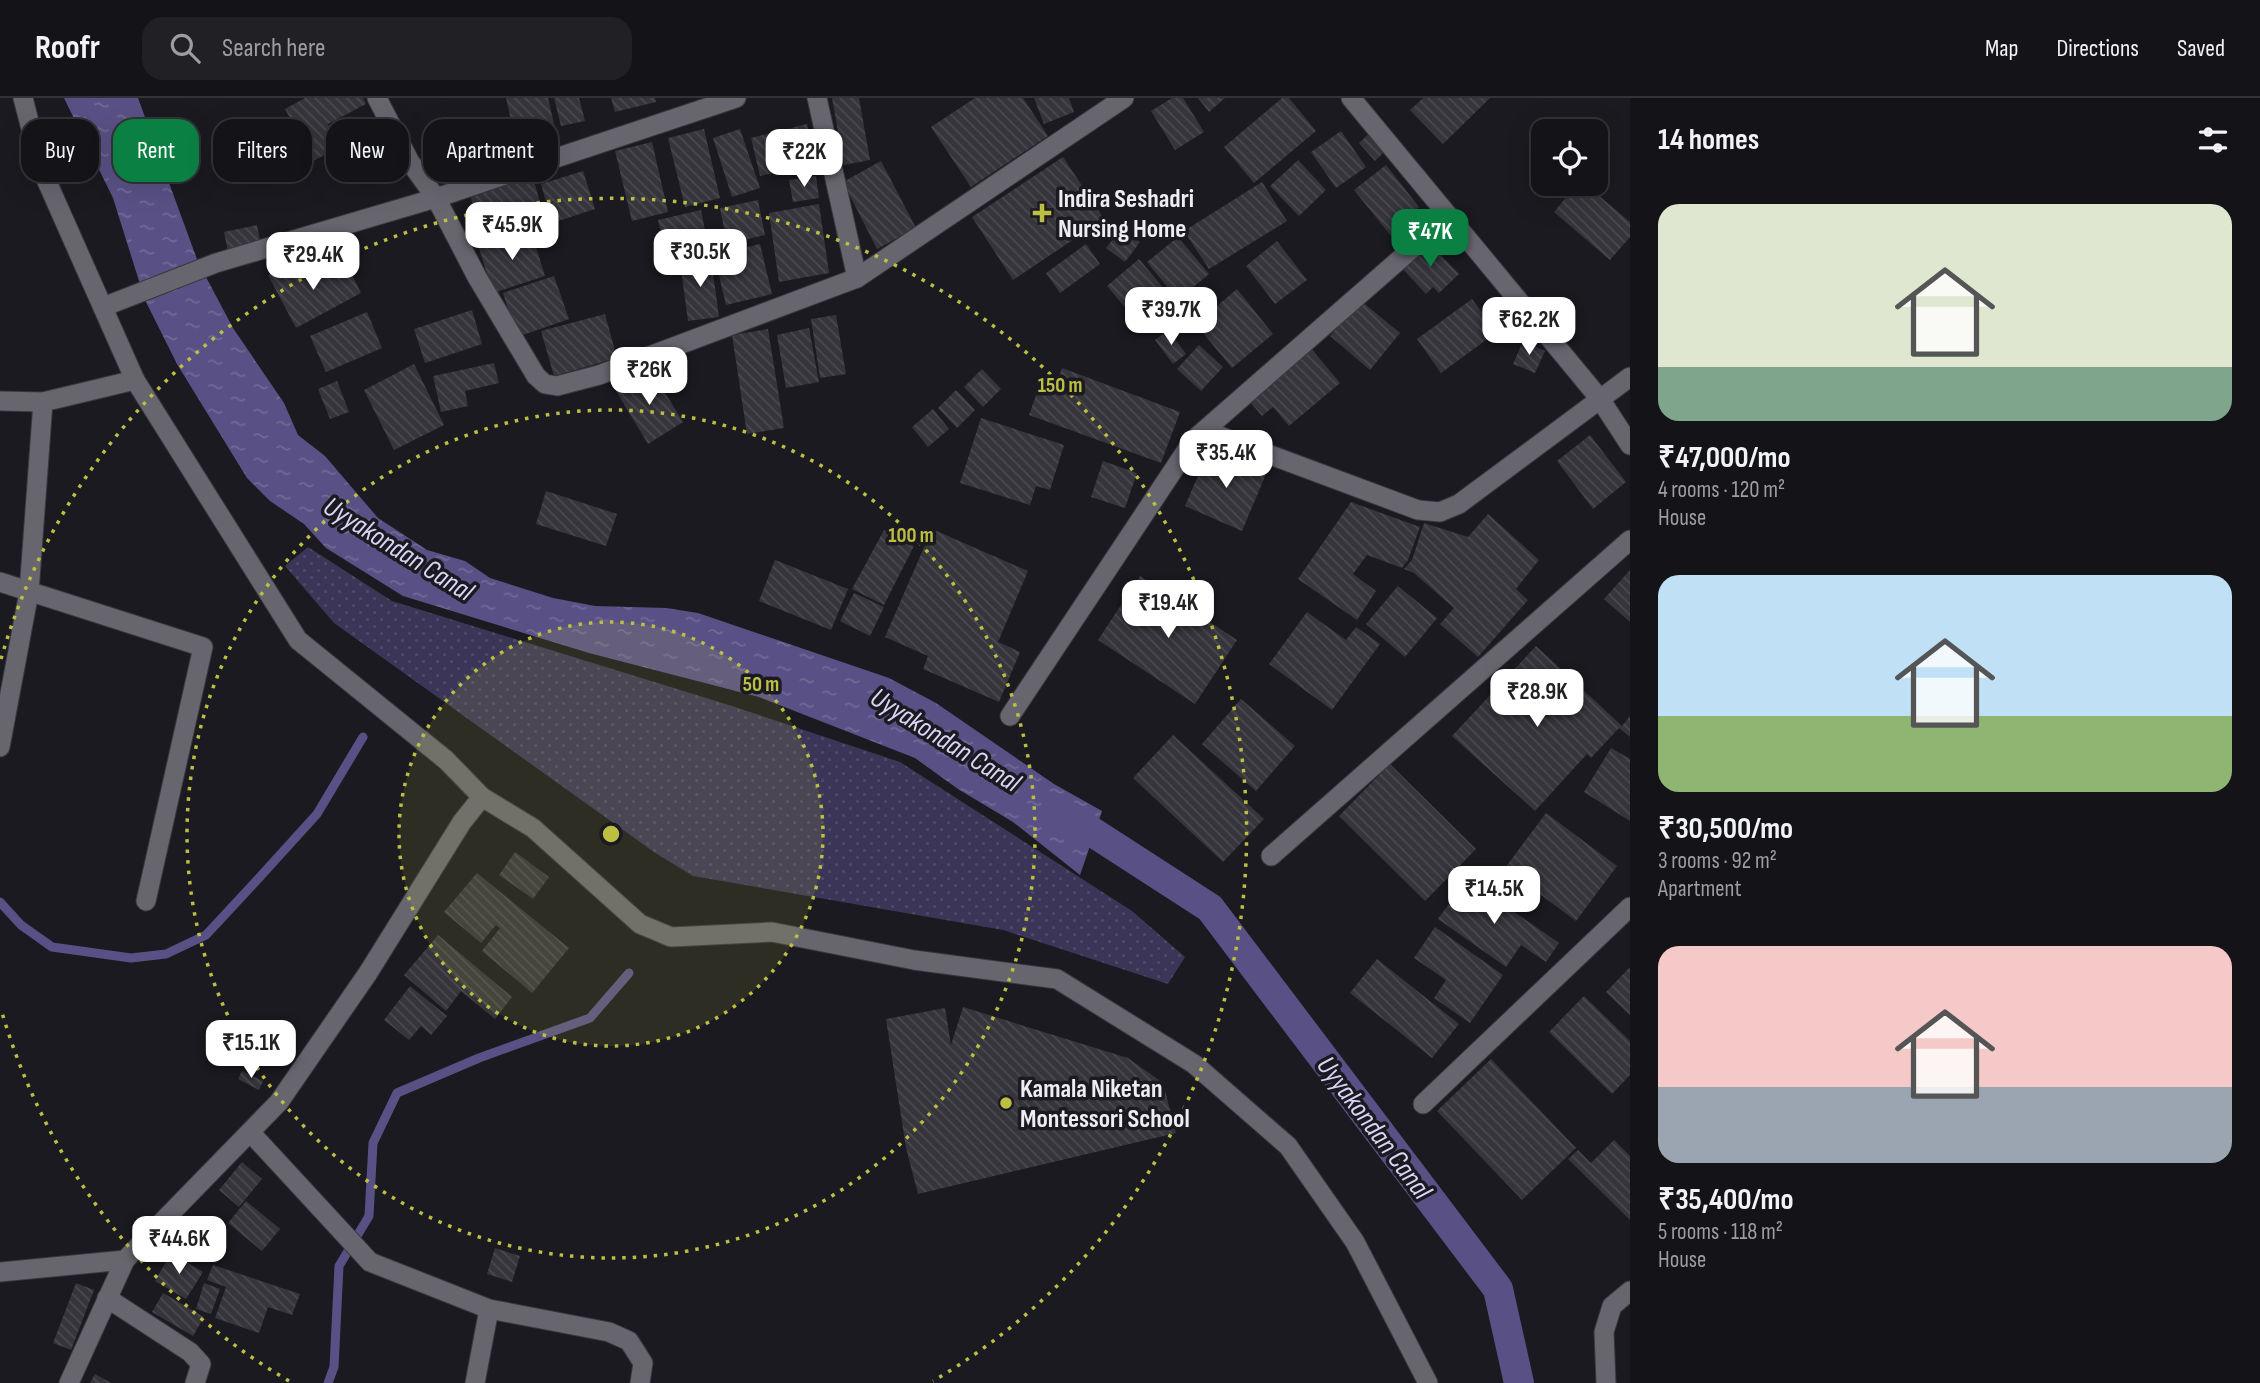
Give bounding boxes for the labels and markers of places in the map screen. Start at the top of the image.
pin: ₹22K [763,130,845,189]
place label: Indira Seshadri Nursing Home [1058,184,1194,245]
pin: ₹45.9K [455,202,569,262]
marker: Indira Seshadri Nursing Home [1032,203,1052,223]
pin: ₹47K [1389,209,1471,269]
pin: ₹30.5K [643,230,757,289]
pin: ₹29.4K [256,232,370,292]
pin: ₹39.7K [1114,288,1228,347]
pin: ₹62.2K [1472,298,1586,357]
pin: ₹26K [608,348,690,407]
pin: ₹35.4K [1169,430,1283,490]
pin: ₹19.4K [1111,580,1225,640]
pin: ₹28.9K [1480,670,1594,729]
centre of rings [599,822,623,846]
pin: ₹14.5K [1437,866,1551,926]
pin: ₹15.1K [194,1020,308,1080]
place label: Kamala Niketan Montessori School [1020,1074,1190,1135]
marker: Kamala Niketan Montessori School [998,1095,1014,1111]
pin: ₹44.6K [122,1216,236,1276]

